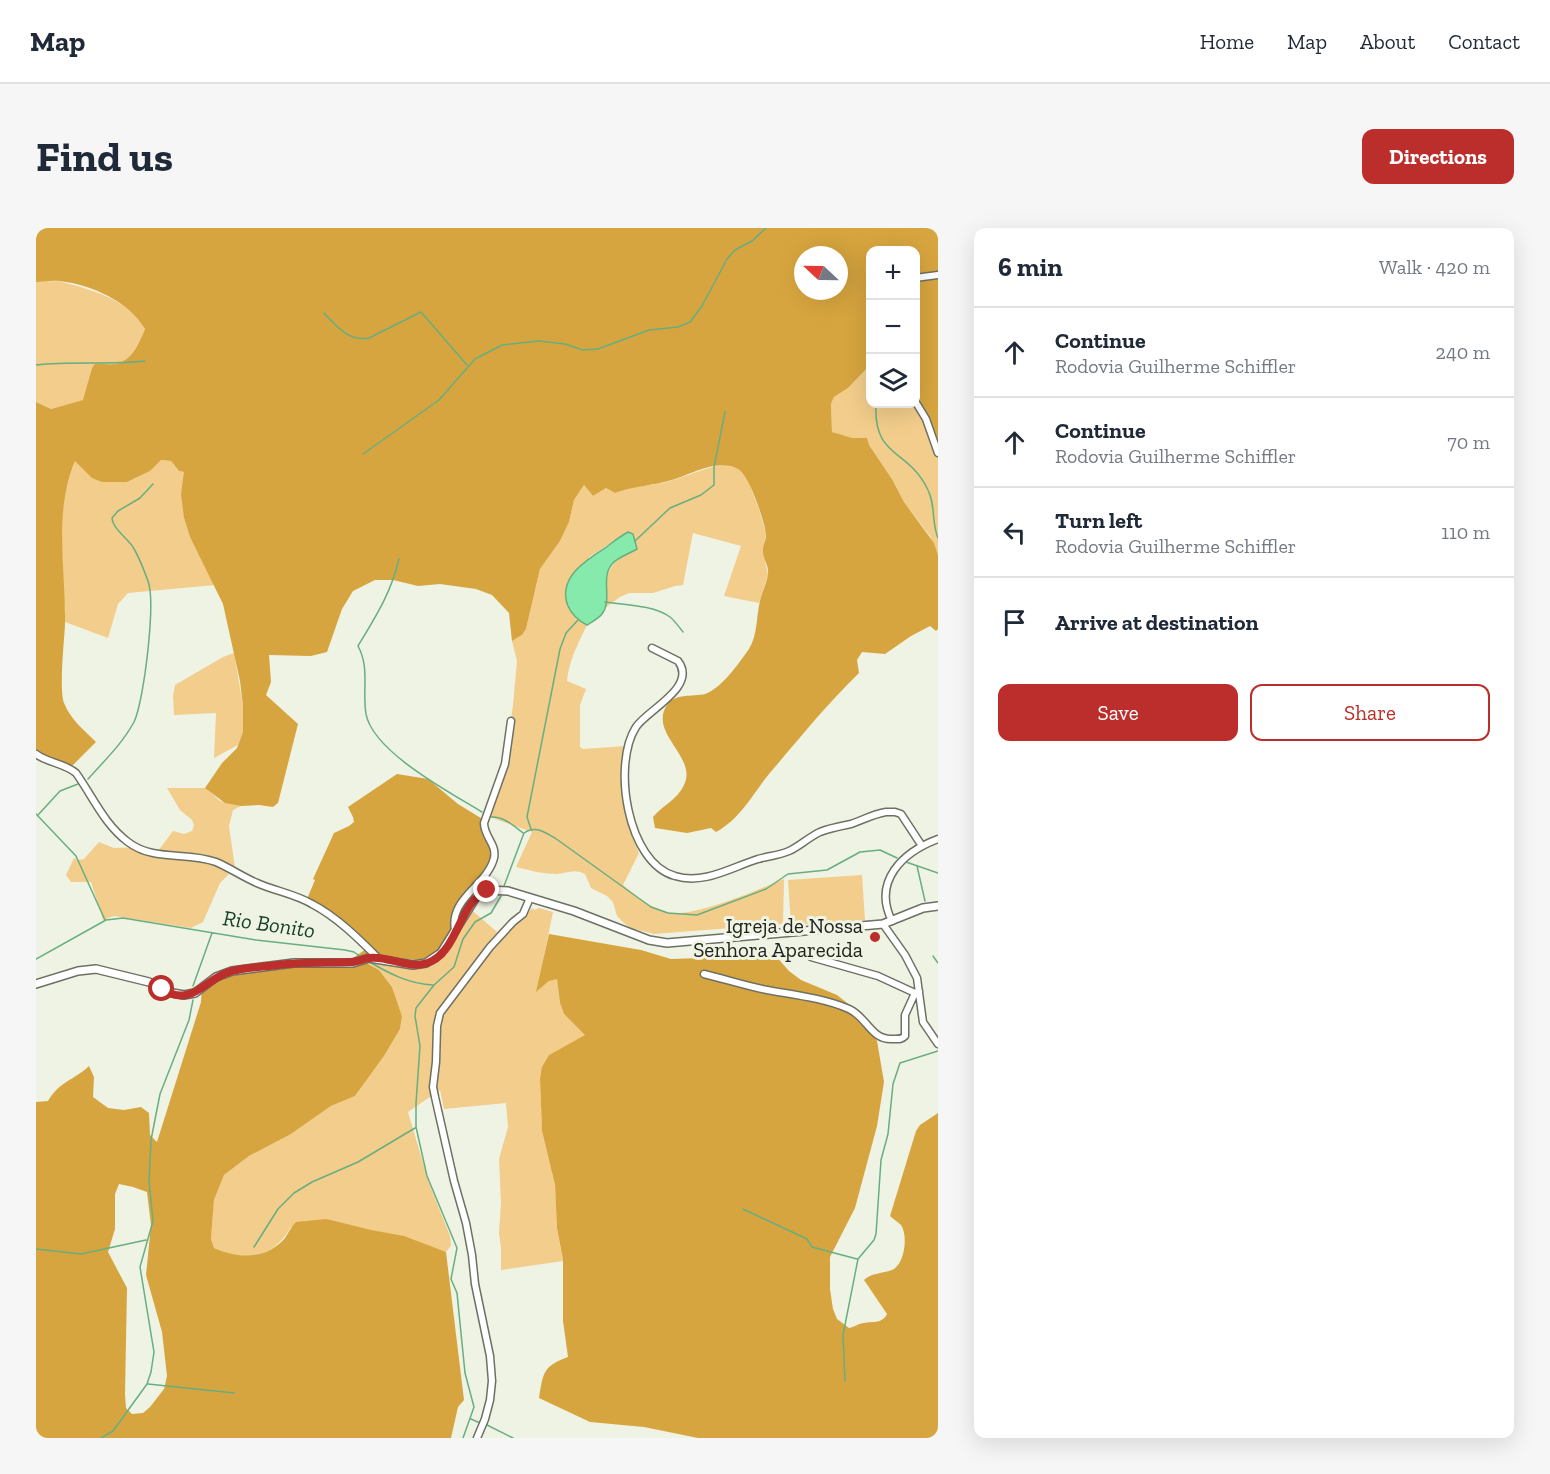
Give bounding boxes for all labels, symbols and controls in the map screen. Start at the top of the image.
text: Map [30,25,85,58]
text: Home [1200,29,1254,54]
text: Map [1287,29,1327,54]
text: About [1360,29,1415,54]
text: Contact [1448,29,1520,54]
button: Directions [1362,129,1514,184]
text: Find us [36,131,173,182]
north arrow [794,246,848,300]
map controls [866,246,920,408]
button: + [866,246,920,300]
text: 6 min [998,251,1063,283]
text: Walk · 420 m [1379,255,1490,279]
button: − [866,300,920,354]
text: Continue [1055,327,1146,354]
icon: ahead [998,336,1031,369]
text: 240 m [1436,340,1490,364]
button: layers [866,354,920,408]
text: Rodovia Guilherme Schiffler [1055,354,1296,378]
text: Continue [1055,417,1146,444]
icon: ahead [998,426,1031,459]
text: 70 m [1447,430,1490,454]
text: Rodovia Guilherme Schiffler [1055,444,1296,468]
text: Turn left [1055,507,1142,534]
icon: left [998,516,1031,549]
text: 110 m [1441,520,1490,544]
text: Rodovia Guilherme Schiffler [1055,534,1296,558]
icon: arrive [998,606,1031,639]
text: Arrive at destination [1055,609,1258,636]
button: Save [998,684,1238,741]
button: Share [1250,684,1490,741]
route end [473,876,499,902]
water label: Rio Bonito [221,904,317,944]
place label: Igreja de Nossa Senhora Aparecida [693,913,863,962]
marker: Igreja de Nossa Senhora Aparecida [868,930,882,944]
route start [148,975,174,1001]

